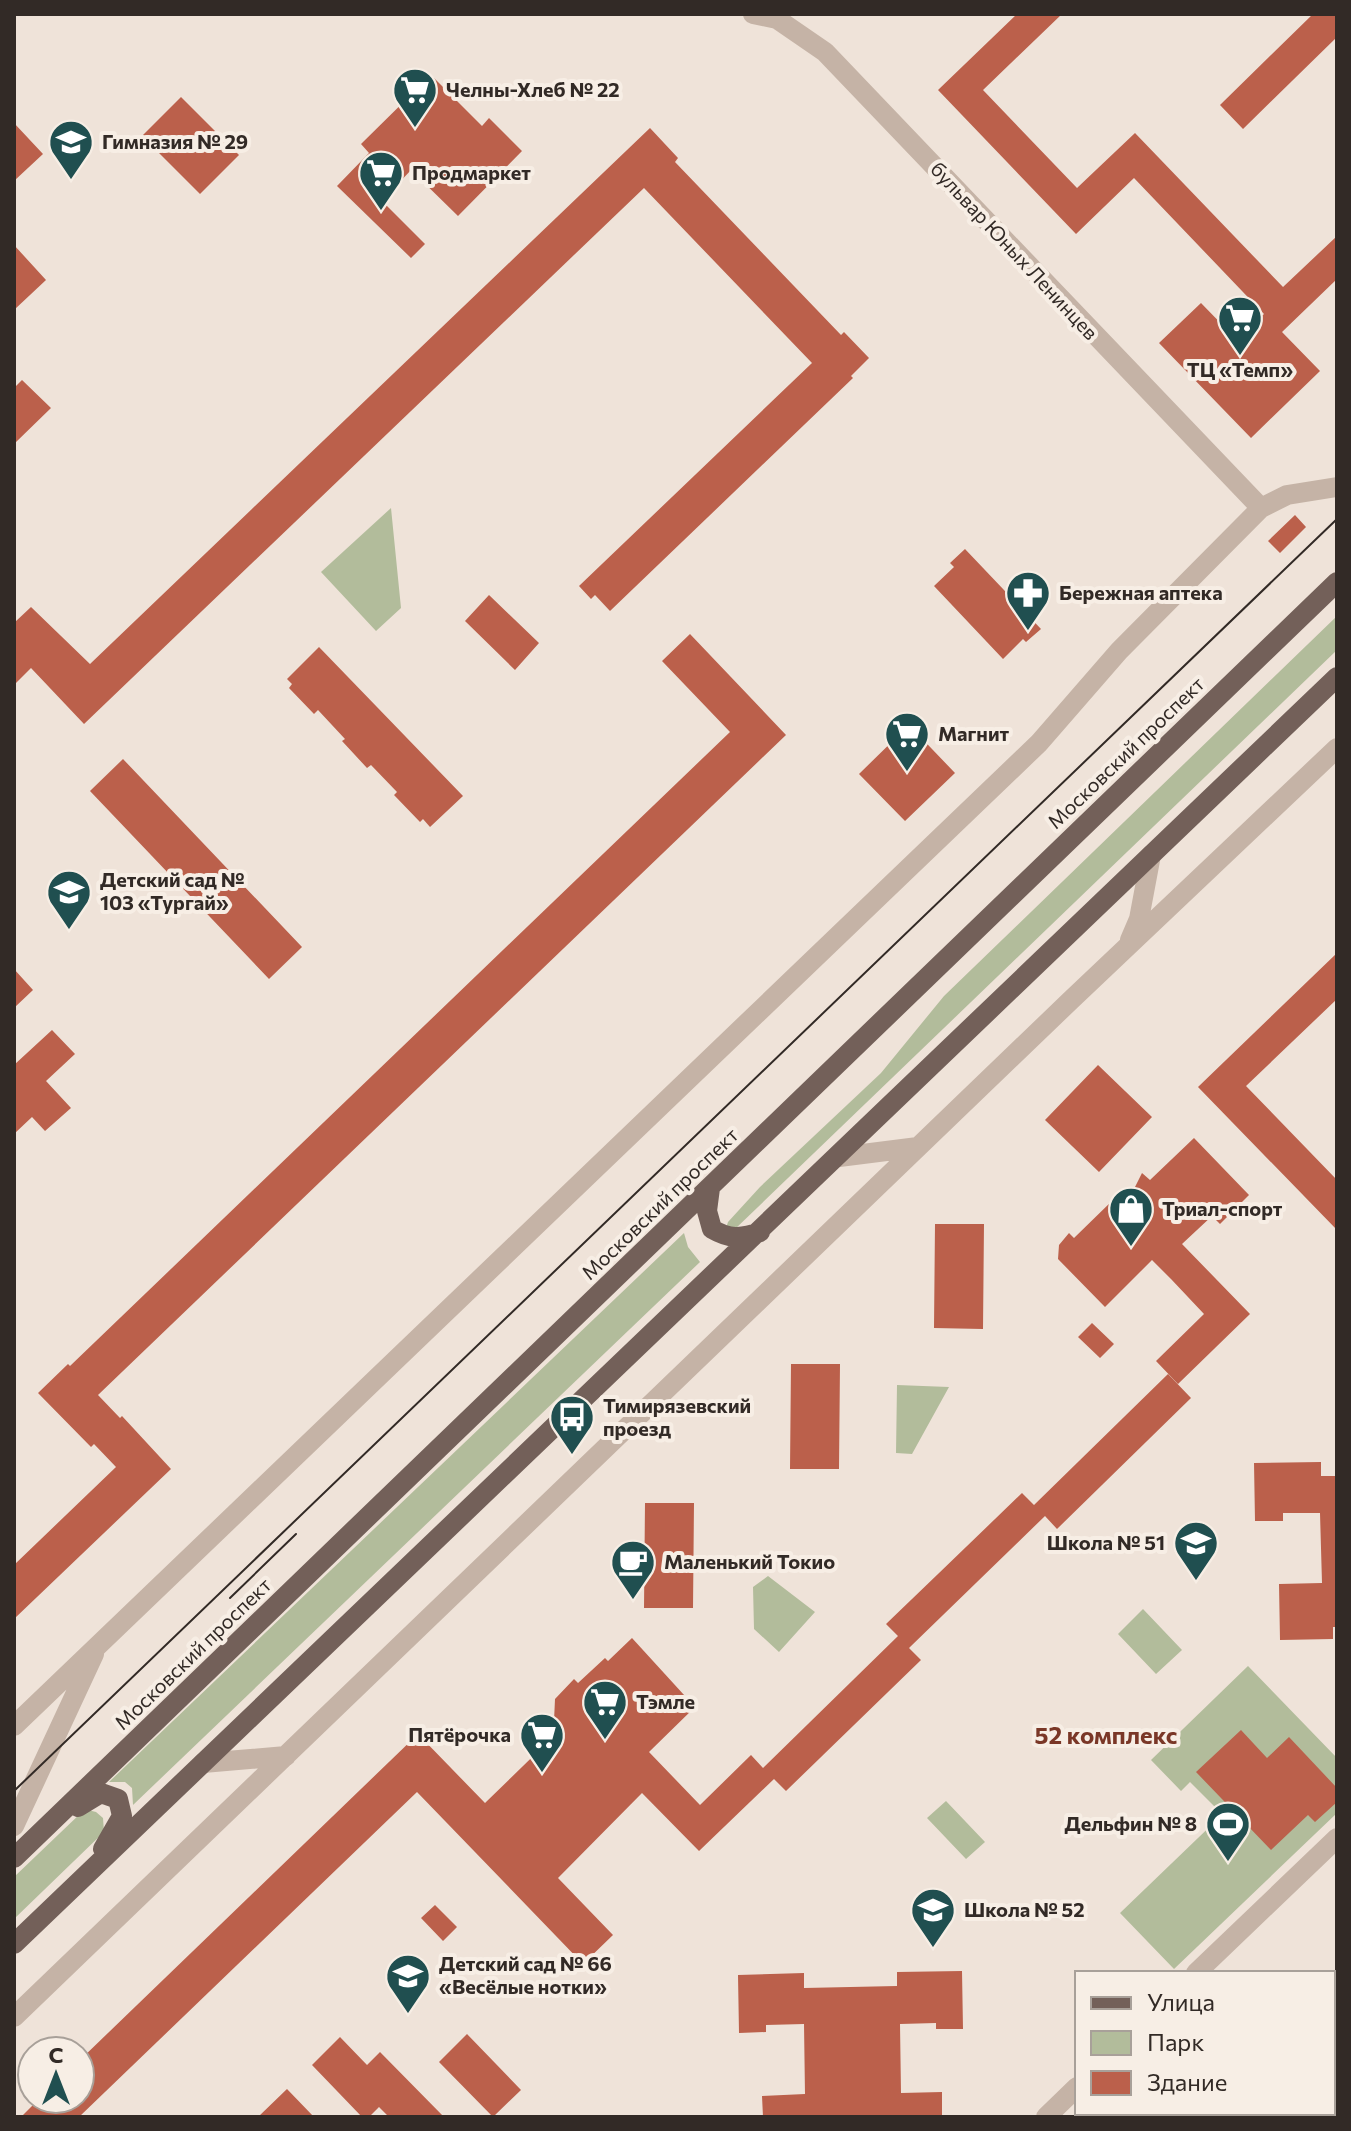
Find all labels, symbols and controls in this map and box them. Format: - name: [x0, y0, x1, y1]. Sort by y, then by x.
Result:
- supermarket icon: Челны-Хлеб № 22: [391, 66, 439, 129]
- place label: Челны-Хлеб № 22: [446, 77, 620, 101]
- school or university icon: Гимназия № 29: [47, 118, 95, 181]
- place label: Гимназия № 29: [102, 129, 248, 153]
- supermarket icon: Продмаркет: [357, 149, 405, 212]
- street label: бульвар Юных Ленинцев: [926, 156, 1103, 344]
- place label: Продмаркет: [412, 160, 531, 184]
- supermarket icon: ТЦ «Темп»: [1216, 294, 1264, 357]
- place label: ТЦ «Темп»: [1187, 357, 1293, 381]
- pharmacy icon: Бережная аптека: [1004, 569, 1052, 632]
- place label: Бережная аптека: [1059, 580, 1223, 604]
- street label: Московский проспект: [1042, 671, 1208, 833]
- supermarket icon: Магнит: [883, 710, 931, 773]
- place label: Магнит: [938, 721, 1010, 745]
- place label: Детский сад № 103 «Тургай»: [100, 867, 245, 914]
- school or university icon: Детский сад № 103 «Тургай»: [45, 868, 93, 931]
- street label: Московский проспект: [576, 1122, 742, 1284]
- shop icon: Триал-спорт: [1107, 1185, 1155, 1248]
- place label: Триал-спорт: [1162, 1196, 1283, 1220]
- bus stop icon: Тимирязевский проезд: [548, 1393, 596, 1456]
- place label: Тимирязевский проезд: [603, 1393, 751, 1440]
- school or university icon: Школа № 51: [1172, 1519, 1220, 1582]
- place label: Школа № 51: [1047, 1530, 1165, 1554]
- cafe icon: Маленький Токио: [609, 1538, 657, 1601]
- place label: Маленький Токио: [664, 1549, 835, 1573]
- street label: Московский проспект: [109, 1572, 275, 1734]
- supermarket icon: Тэмле: [581, 1678, 629, 1741]
- place label: Тэмле: [636, 1689, 695, 1713]
- supermarket icon: Пятёрочка: [518, 1711, 566, 1774]
- district label: 52 комплекс: [1035, 1720, 1177, 1749]
- place label: Пятёрочка: [408, 1722, 511, 1746]
- sports icon: Дельфин № 8: [1204, 1800, 1252, 1863]
- place label: Дельфин № 8: [1065, 1811, 1197, 1835]
- school or university icon: Школа № 52: [909, 1886, 957, 1949]
- place label: Школа № 52: [964, 1897, 1085, 1921]
- place label: Детский сад № 66 «Весёлые нотки»: [439, 1951, 612, 1998]
- school or university icon: Детский сад № 66 «Весёлые нотки»: [384, 1952, 432, 2015]
- legend: [1075, 1971, 1335, 2115]
- text: Улица: [1147, 1987, 1215, 2016]
- text: Парк: [1147, 2027, 1204, 2056]
- north arrow: [16, 2035, 96, 2115]
- text: С: [48, 2041, 64, 2068]
- text: Здание: [1147, 2067, 1227, 2096]

